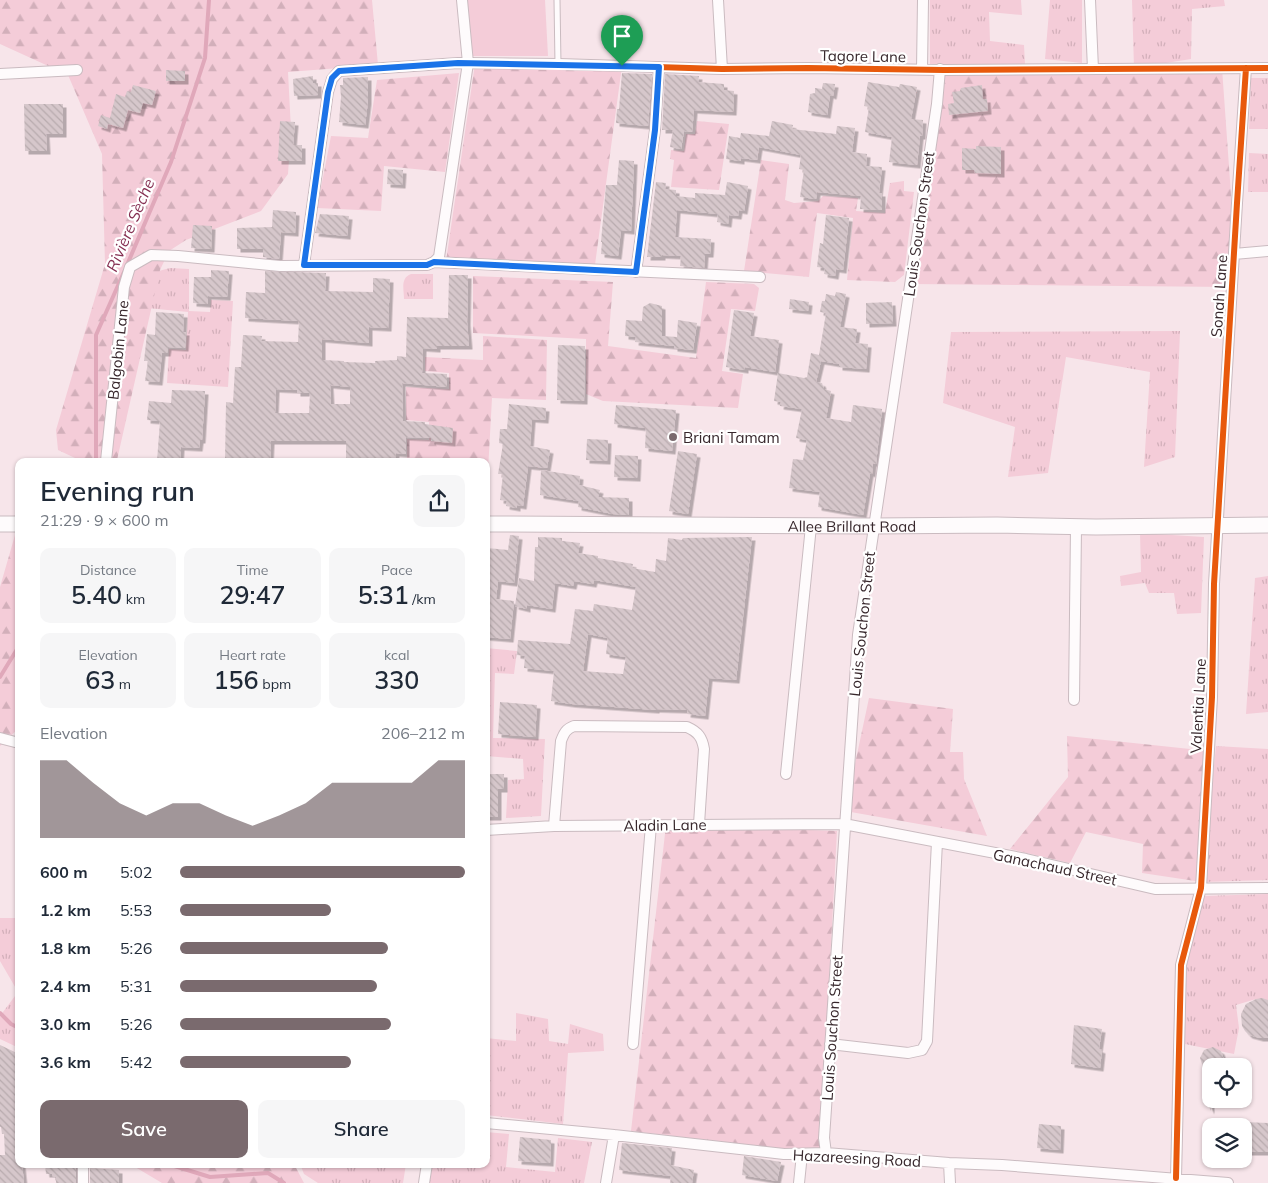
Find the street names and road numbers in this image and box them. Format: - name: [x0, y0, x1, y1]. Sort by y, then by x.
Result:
- street label: Tagore Lane: [820, 46, 906, 66]
- street label: Louis Souchon Street: [899, 150, 939, 298]
- street label: Sonah Lane: [1207, 254, 1231, 338]
- street label: Balgobin Lane: [103, 299, 133, 401]
- street label: Allee Brillant Road: [788, 516, 916, 536]
- street label: Louis Souchon Street: [845, 551, 879, 697]
- street label: Valentia Lane: [1186, 658, 1210, 754]
- street label: Aladin Lane: [623, 815, 707, 835]
- street label: Ganachaud Street: [991, 845, 1119, 889]
- street label: Louis Souchon Street: [817, 955, 847, 1101]
- street label: Hazareesing Road: [792, 1145, 922, 1171]

